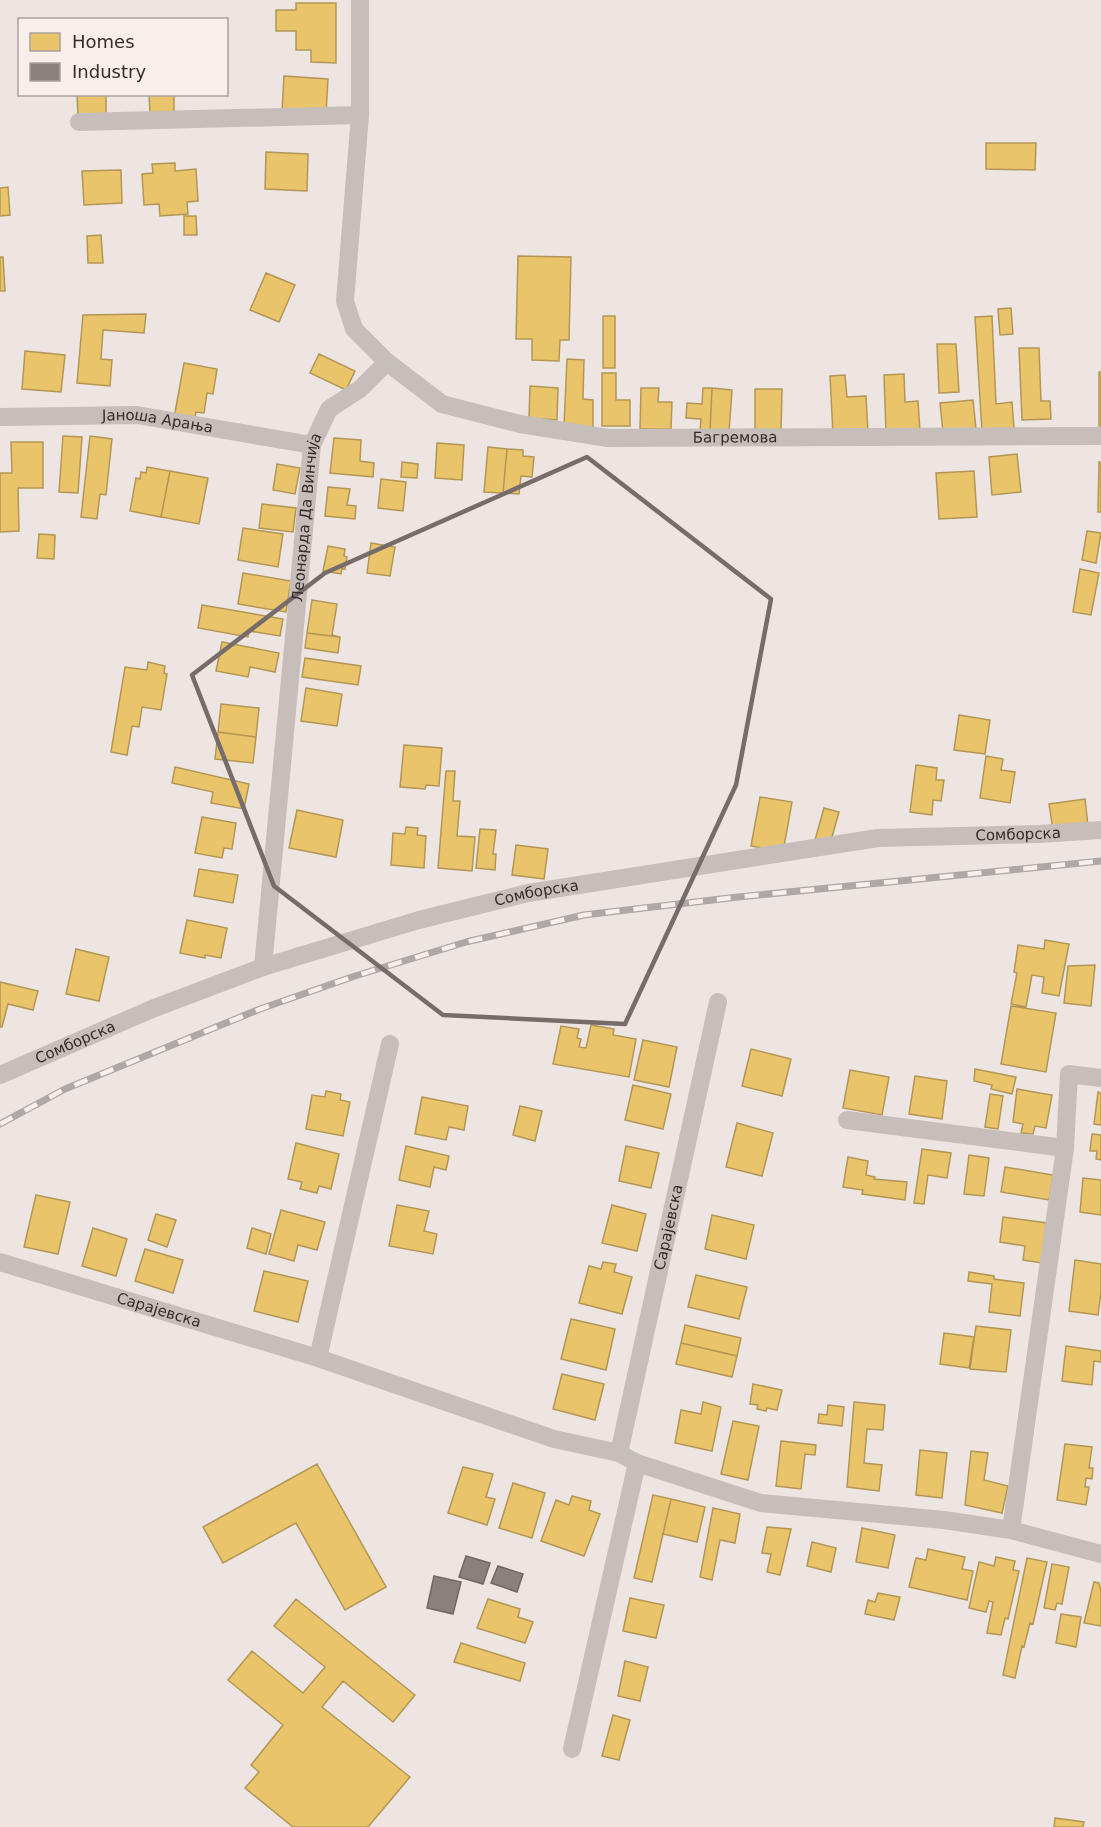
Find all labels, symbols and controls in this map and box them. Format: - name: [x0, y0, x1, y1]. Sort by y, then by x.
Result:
- legend: [18, 18, 228, 96]
- text: Homes: [72, 31, 135, 52]
- text: Industry: [72, 61, 146, 82]
- street label: Јаноша Арања: [101, 406, 214, 437]
- street label: Багремова: [693, 428, 778, 447]
- street label: Леонарда Да Винчија: [288, 430, 326, 603]
- street label: Сомборска: [975, 824, 1061, 845]
- street label: Сомборска: [492, 876, 580, 910]
- street label: Сомборска: [32, 1017, 118, 1068]
- street label: Сарајевска: [650, 1183, 687, 1272]
- street label: Сарајевска: [115, 1289, 203, 1331]

